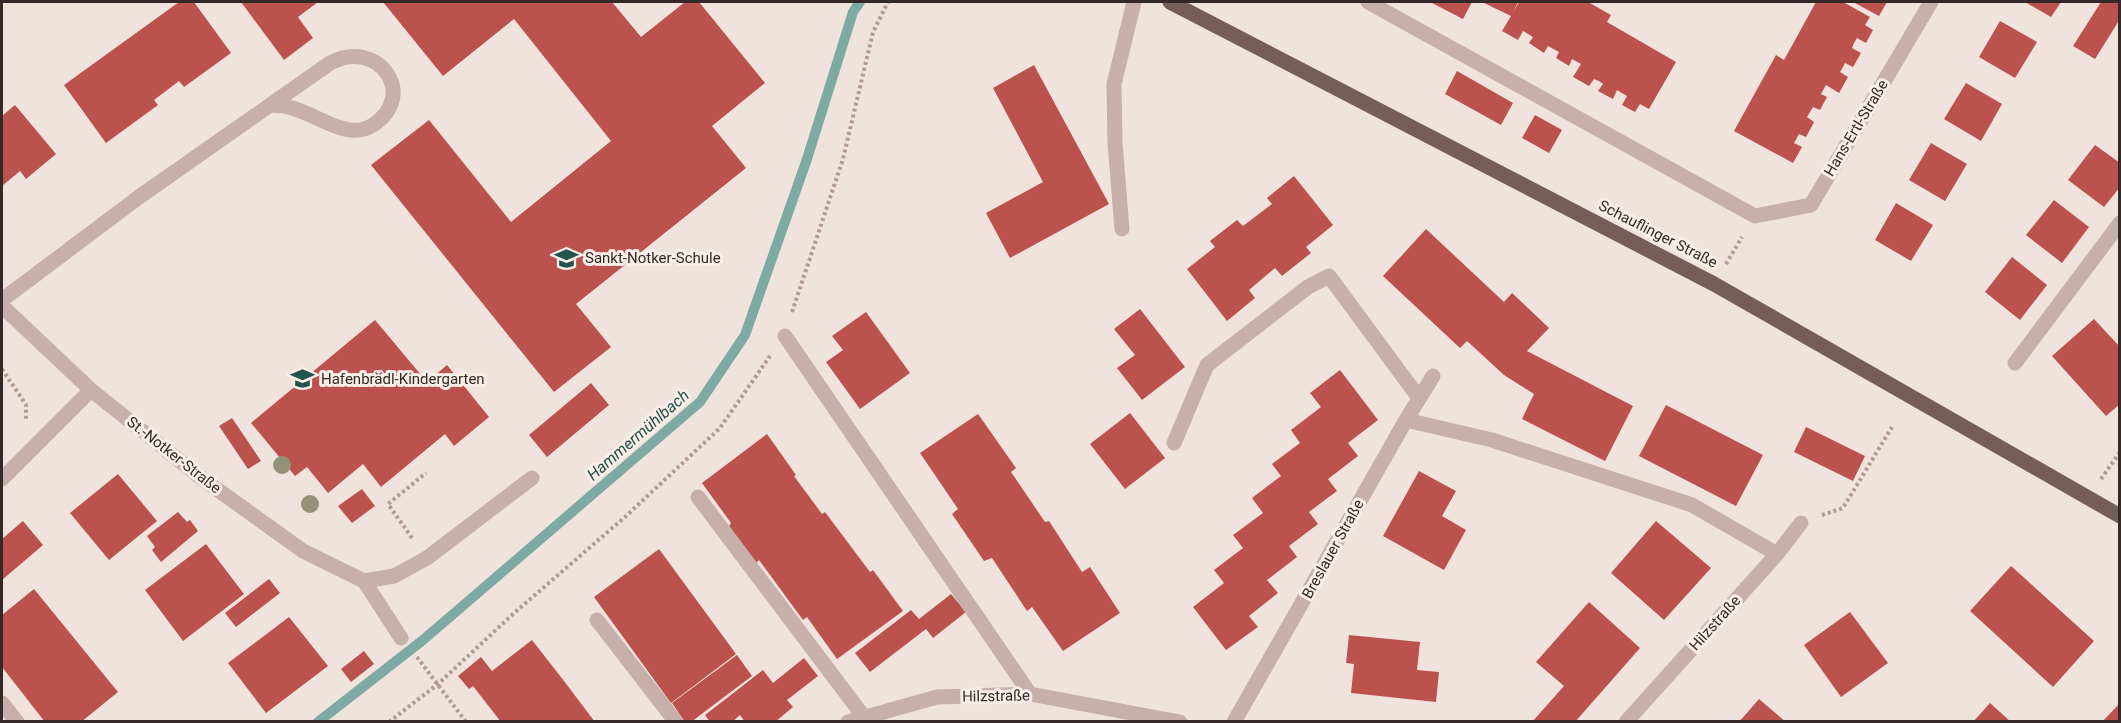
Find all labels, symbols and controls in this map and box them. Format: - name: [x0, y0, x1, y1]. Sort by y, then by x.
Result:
- street label: Hans-Ertl-Straße: [1820, 76, 1892, 179]
- street label: Schauflinger Straße: [1596, 196, 1720, 272]
- school or university icon: Sankt-Notker-Schule: [554, 245, 580, 271]
- place label: Sankt-Notker-Schule: [585, 249, 721, 267]
- school or university icon: Hafenbrädl-Kindergarten: [290, 366, 316, 392]
- place label: Hafenbrädl-Kindergarten: [321, 370, 485, 388]
- water label: Hammermühlbach: [583, 386, 693, 484]
- street label: St.-Notker-Straße: [123, 413, 225, 497]
- street label: Breslauer Straße: [1298, 496, 1368, 602]
- street label: Hilzstraße: [1686, 592, 1744, 654]
- street label: Hilzstraße: [962, 686, 1030, 706]

